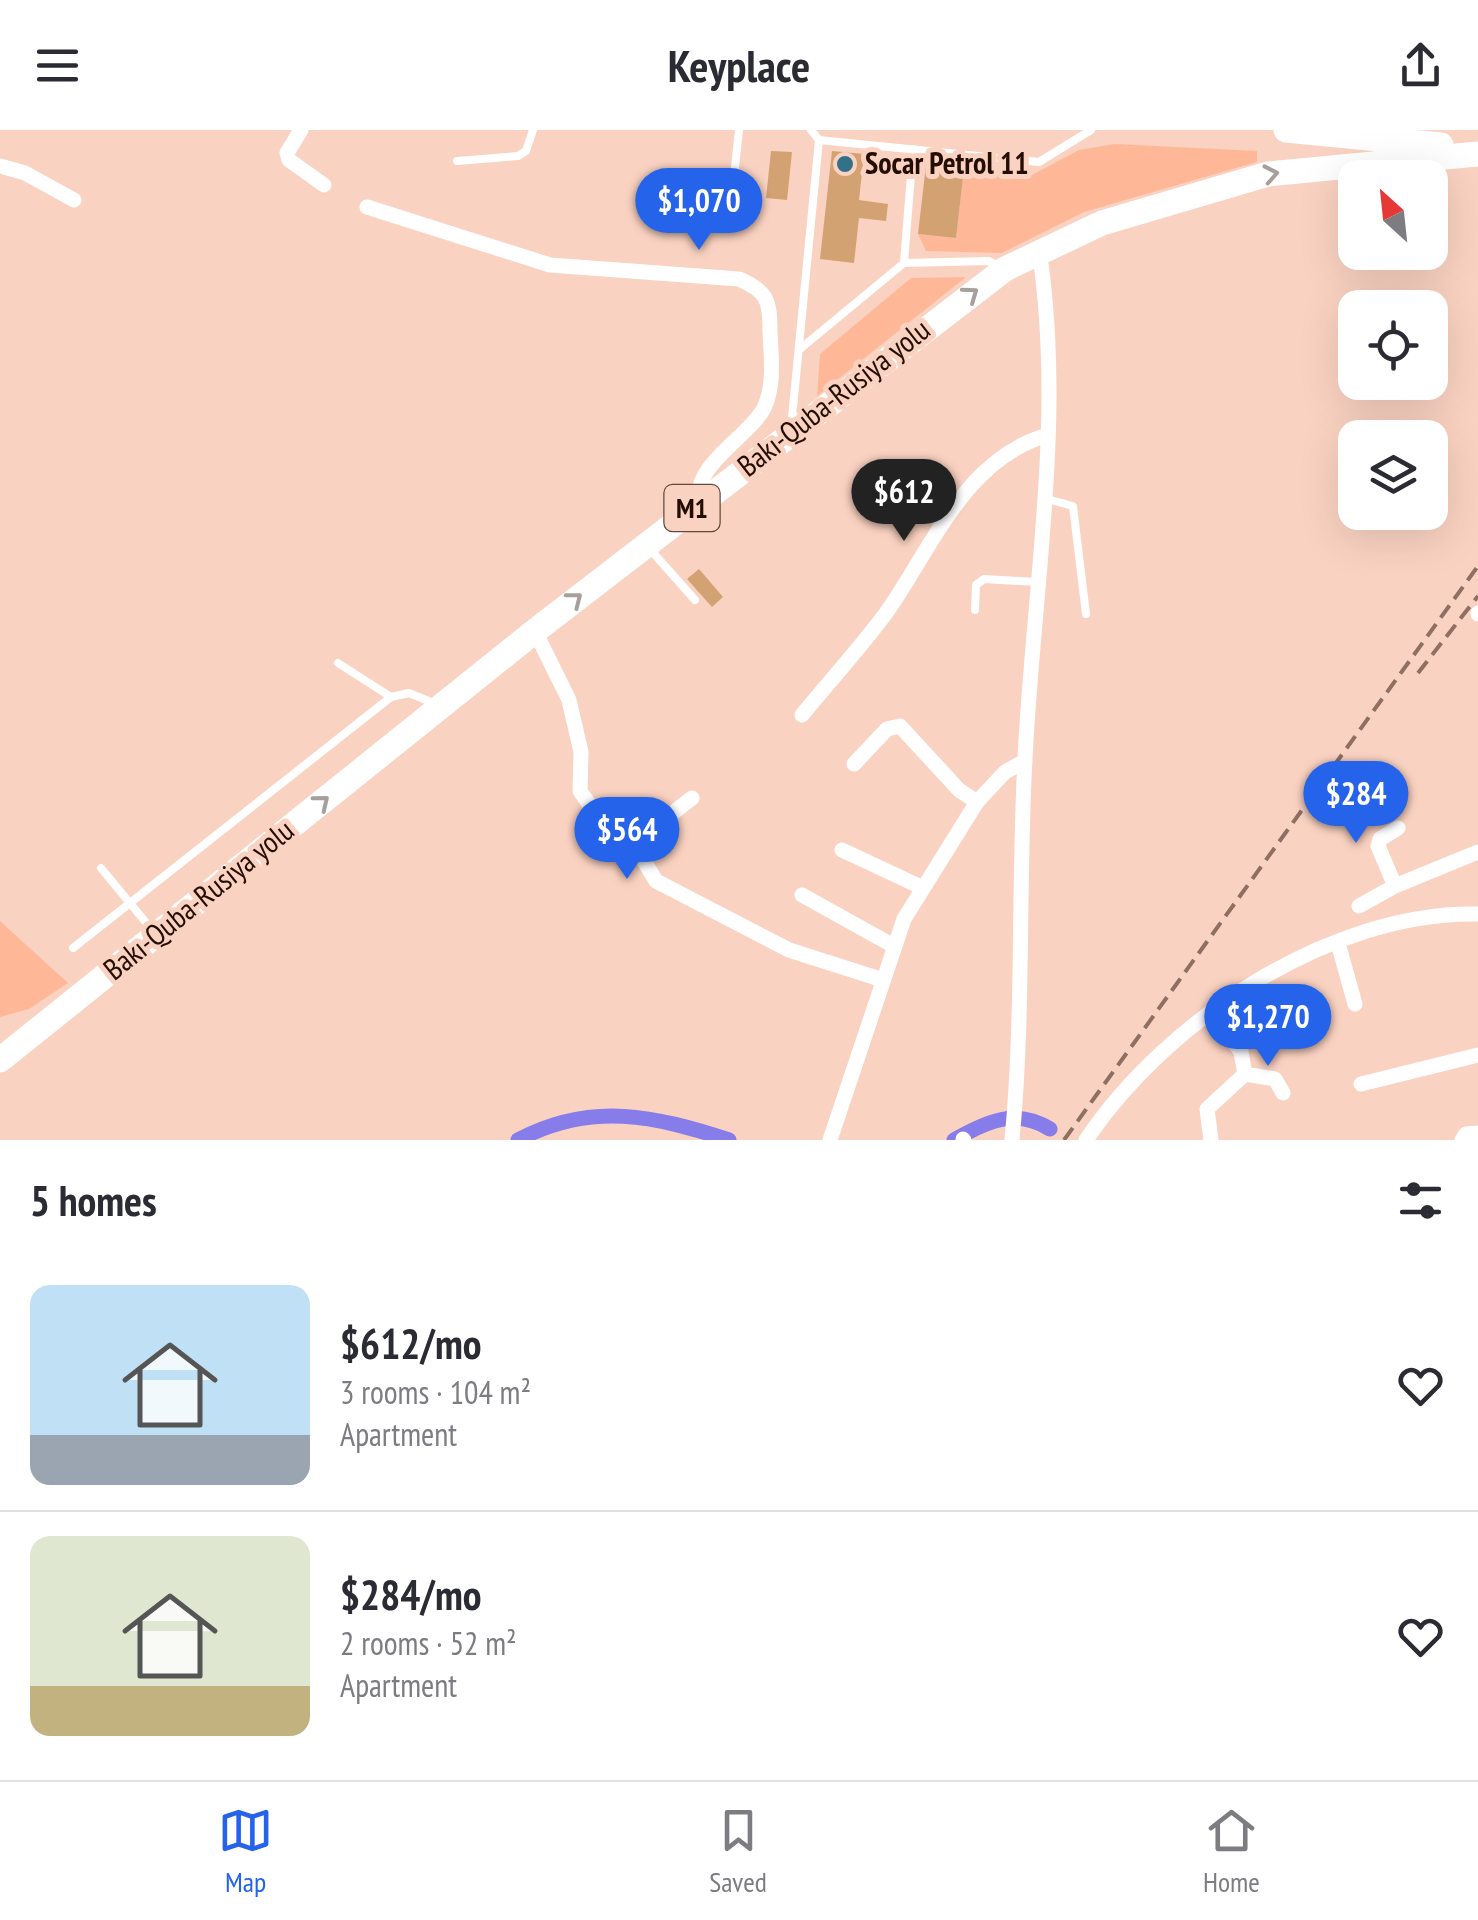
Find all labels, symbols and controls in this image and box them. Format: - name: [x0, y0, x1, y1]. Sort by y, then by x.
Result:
- text: Keyplace: [668, 36, 810, 94]
- icon: menu: [30, 38, 85, 93]
- icon: share: [1393, 38, 1448, 93]
- place label: Socar Petrol 11: [865, 143, 1029, 182]
- marker: Socar Petrol 11: [834, 153, 856, 175]
- north arrow: [1338, 160, 1448, 270]
- map controls: [1338, 160, 1448, 530]
- one-way arrow: [1262, 165, 1279, 186]
- pin: $1,070: [618, 168, 780, 253]
- text: $1,070: [657, 179, 741, 221]
- one-way arrow: [960, 287, 979, 306]
- button: locate: [1338, 290, 1448, 400]
- street label: Bakı-Quba-Rusiya yolu: [729, 309, 937, 484]
- button: layers: [1338, 420, 1448, 530]
- pin: $612: [845, 459, 963, 544]
- text: $612: [873, 470, 935, 512]
- road number: M1: [664, 485, 720, 531]
- one-way arrow: [564, 593, 582, 611]
- pin: $284: [1297, 761, 1415, 846]
- text: $284: [1325, 772, 1387, 814]
- one-way arrow: [310, 796, 328, 814]
- pin: $564: [568, 797, 686, 882]
- text: $564: [596, 808, 658, 850]
- street label: Bakı-Quba-Rusiya yolu: [95, 810, 301, 988]
- pin: $1,270: [1187, 984, 1349, 1069]
- text: $1,270: [1226, 995, 1310, 1037]
- text: 5 homes: [30, 1173, 157, 1228]
- icon: filters: [1393, 1173, 1448, 1228]
- text: $612/mo: [340, 1316, 482, 1371]
- icon: home: [110, 1325, 230, 1445]
- icon: heart: [1393, 1358, 1448, 1413]
- text: 3 rooms · 104 m²: [340, 1371, 531, 1413]
- text: Apartment: [340, 1413, 457, 1455]
- text: $284/mo: [340, 1567, 482, 1622]
- icon: home: [110, 1576, 230, 1696]
- icon: heart: [1393, 1609, 1448, 1664]
- text: 2 rooms · 52 m²: [340, 1622, 517, 1664]
- text: Apartment: [340, 1664, 457, 1706]
- tab: Map: [218, 1803, 273, 1900]
- tab: Saved: [709, 1803, 767, 1900]
- tab: Home: [1203, 1803, 1260, 1900]

